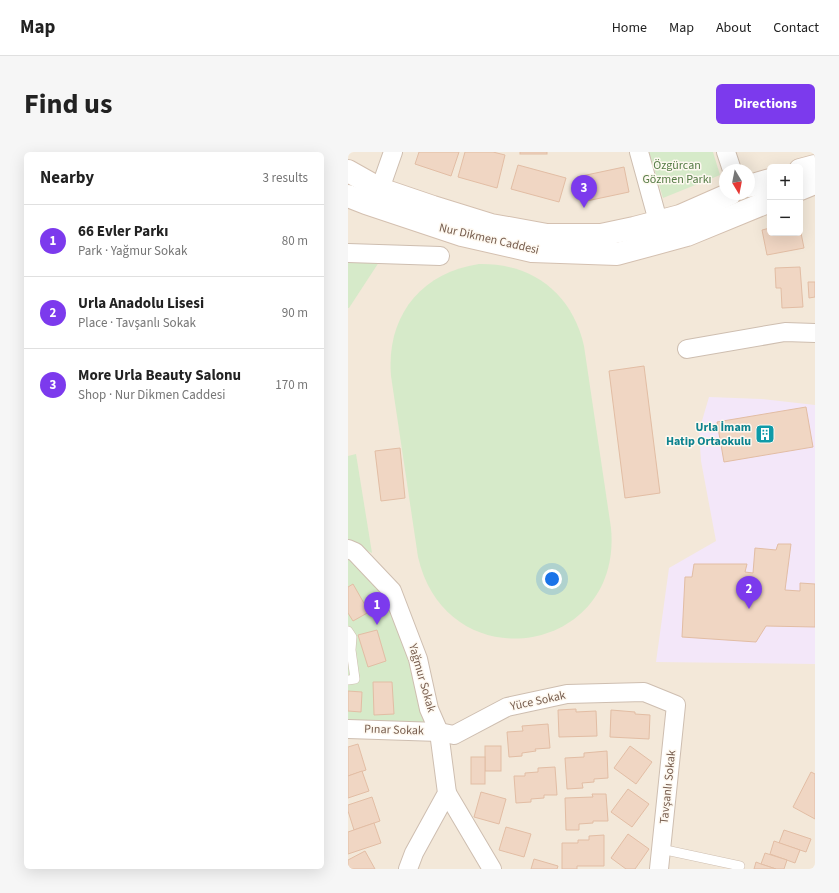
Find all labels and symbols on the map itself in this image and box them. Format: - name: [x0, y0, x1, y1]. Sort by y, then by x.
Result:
- park label: Özgürcan Gözmen Parkı: [642, 157, 712, 188]
- north arrow: [719, 164, 755, 200]
- pin: 3: [571, 175, 597, 208]
- street label: Nur Dikmen Caddesi: [437, 219, 541, 259]
- place label: Urla İmam Hatip Ortaokulu: [666, 419, 751, 450]
- building icon: Urla İmam Hatip Ortaokulu: [754, 423, 776, 445]
- your location: [542, 569, 562, 589]
- pin: 2: [736, 576, 762, 609]
- pin: 1: [364, 592, 390, 625]
- street label: Yağmur Sokak: [404, 641, 440, 714]
- street label: Yüce Sokak: [508, 687, 567, 715]
- street label: Pınar Sokak: [364, 720, 424, 740]
- street label: Tavşanlı Sokak: [656, 749, 680, 825]

